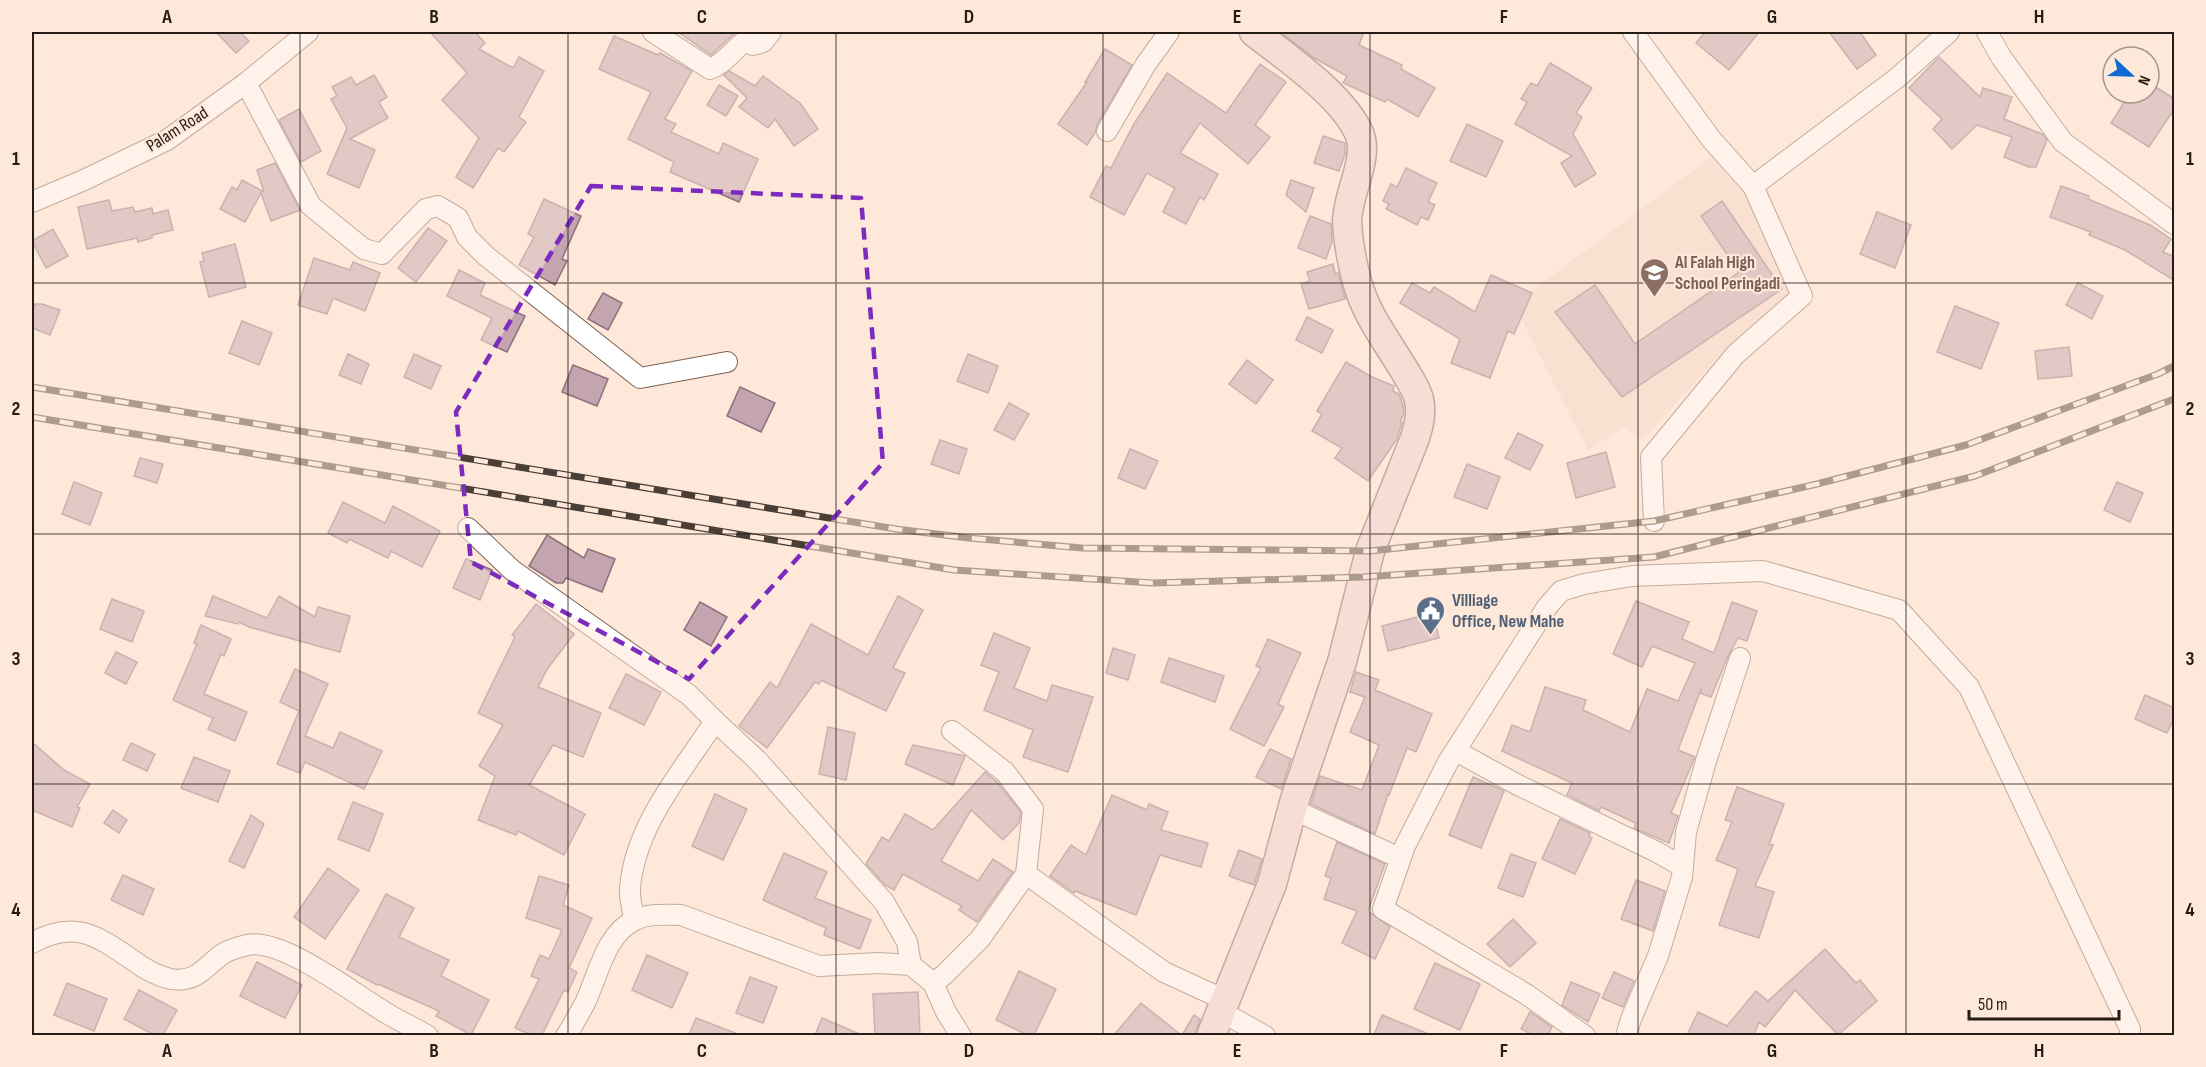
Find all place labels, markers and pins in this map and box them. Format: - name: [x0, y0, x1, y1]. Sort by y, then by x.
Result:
- place label: Al Falah High School Peringadi: [1674, 252, 1780, 294]
- school or university icon: Al Falah High School Peringadi: [1638, 256, 1670, 298]
- place label: Villiage Office, New Mahe: [1452, 590, 1564, 632]
- public building icon: Villiage Office, New Mahe: [1415, 594, 1447, 636]

